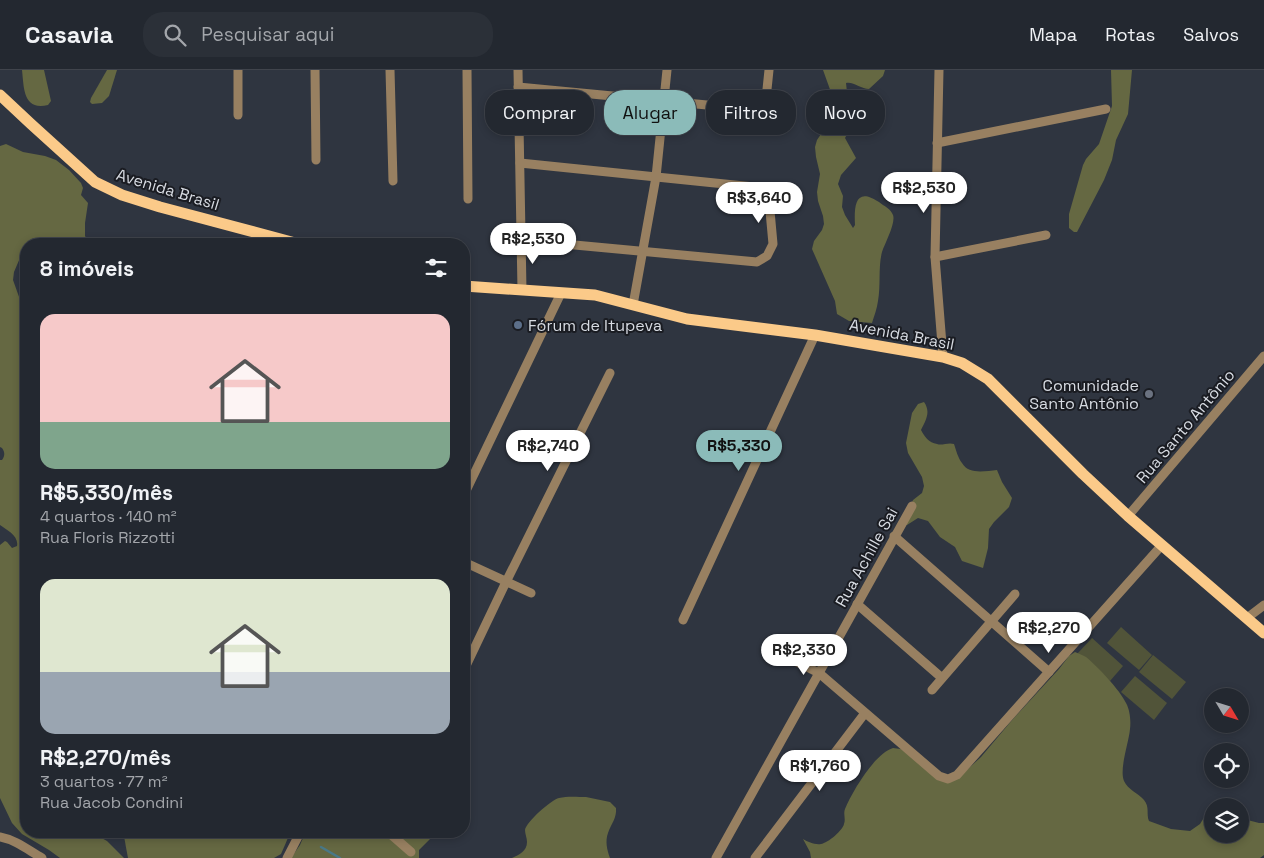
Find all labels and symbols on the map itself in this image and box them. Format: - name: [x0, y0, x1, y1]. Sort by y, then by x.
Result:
- street label: Avenida Brasil: [114, 164, 222, 215]
- pin: R$2,530: [878, 172, 970, 214]
- pin: R$3,640: [713, 182, 805, 224]
- pin: R$2,530: [487, 222, 579, 265]
- street label: Avenida Brasil: [848, 314, 956, 355]
- place label: Fórum de Itupeva: [528, 315, 662, 336]
- marker: Fórum de Itupeva: [512, 319, 524, 331]
- street label: Rua Santo Antônio: [1131, 365, 1239, 488]
- place label: Comunidade Santo Antônio: [1029, 375, 1139, 414]
- marker: Comunidade Santo Antônio: [1143, 388, 1155, 400]
- pin: R$2,740: [502, 430, 594, 472]
- pin: R$5,330: [693, 430, 785, 472]
- street label: Rua Achille Sai: [830, 504, 902, 611]
- pin: R$2,270: [1003, 612, 1095, 654]
- pin: R$2,330: [758, 634, 850, 676]
- north arrow: [1204, 688, 1249, 732]
- pin: R$1,760: [774, 750, 866, 792]

